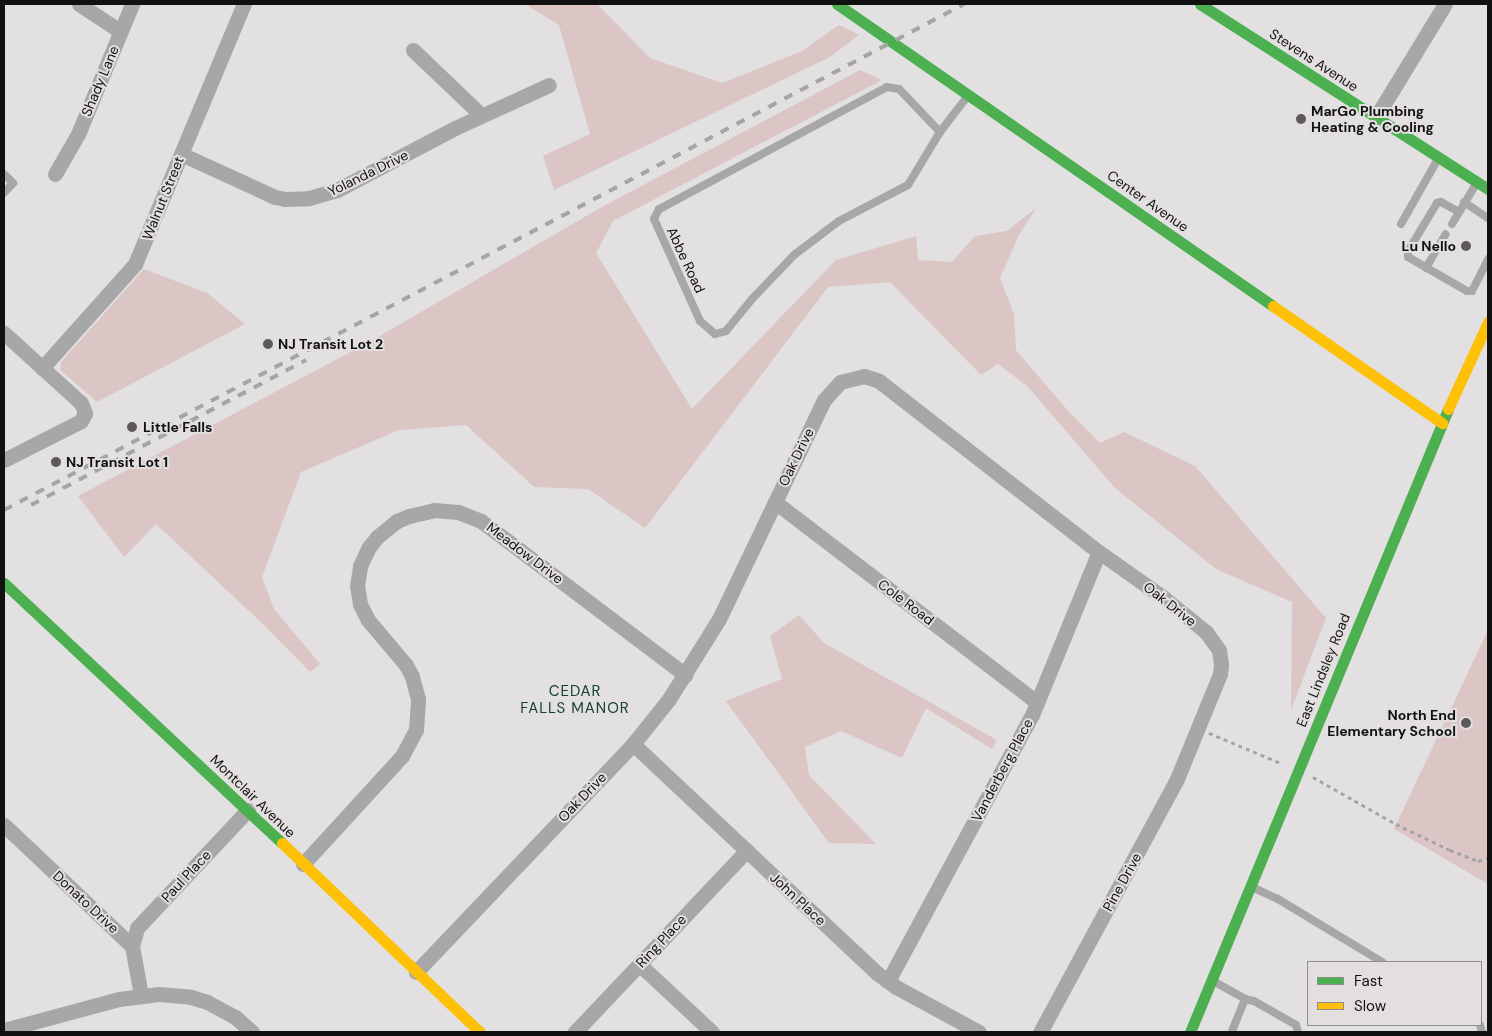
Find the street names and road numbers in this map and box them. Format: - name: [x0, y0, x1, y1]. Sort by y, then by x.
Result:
- street label: Stevens Avenue: [1266, 25, 1362, 95]
- street label: Shady Lane: [78, 43, 122, 119]
- street label: Yolanda Drive: [325, 146, 411, 200]
- street label: Walnut Street: [139, 154, 187, 242]
- street label: Center Avenue: [1104, 167, 1192, 235]
- street label: Abbe Road: [663, 224, 709, 296]
- street label: Oak Drive: [775, 425, 817, 489]
- street label: Meadow Drive: [483, 519, 567, 587]
- street label: Cole Road: [875, 576, 937, 628]
- street label: Oak Drive: [1140, 578, 1200, 630]
- street label: East Lindsley Road: [1293, 611, 1353, 729]
- street label: Vanderberg Place: [968, 716, 1036, 824]
- street label: Montclair Avenue: [207, 751, 299, 841]
- street label: Oak Drive: [554, 769, 610, 825]
- street label: Paul Place: [158, 846, 214, 906]
- street label: Pine Drive: [1099, 850, 1145, 914]
- street label: Donato Drive: [50, 867, 122, 937]
- street label: John Place: [767, 869, 829, 929]
- street label: Ring Place: [632, 911, 690, 971]

